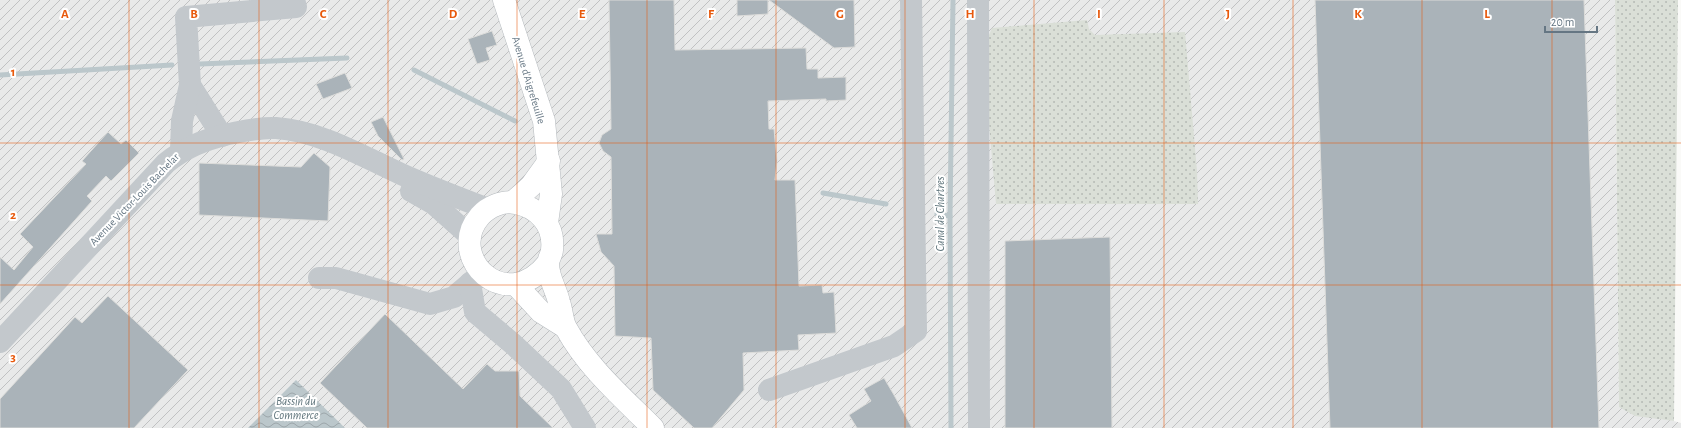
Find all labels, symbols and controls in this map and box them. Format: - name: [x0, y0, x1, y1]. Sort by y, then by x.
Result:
- text: A: [61, 8, 69, 21]
- text: B: [190, 8, 198, 21]
- text: C: [320, 8, 327, 21]
- text: D: [449, 8, 458, 21]
- text: E: [579, 8, 586, 21]
- text: F: [708, 8, 715, 21]
- text: G: [836, 8, 844, 21]
- text: H: [965, 8, 975, 21]
- text: I: [1097, 8, 1101, 21]
- text: J: [1226, 8, 1230, 21]
- text: K: [1354, 8, 1362, 21]
- text: L: [1484, 8, 1490, 21]
- scale bar: [1545, 8, 1597, 34]
- text: 20 m: [1551, 16, 1574, 28]
- street label: Avenue d'Aigrefeuille: [510, 35, 547, 125]
- text: 1: [11, 66, 15, 79]
- street label: Avenue Victor-Louis Bachelar: [88, 151, 181, 247]
- water label: Canal de Chartres: [934, 176, 946, 252]
- text: 2: [10, 209, 16, 222]
- text: 3: [10, 351, 16, 364]
- water label: Bassin du Commerce: [274, 395, 319, 421]

